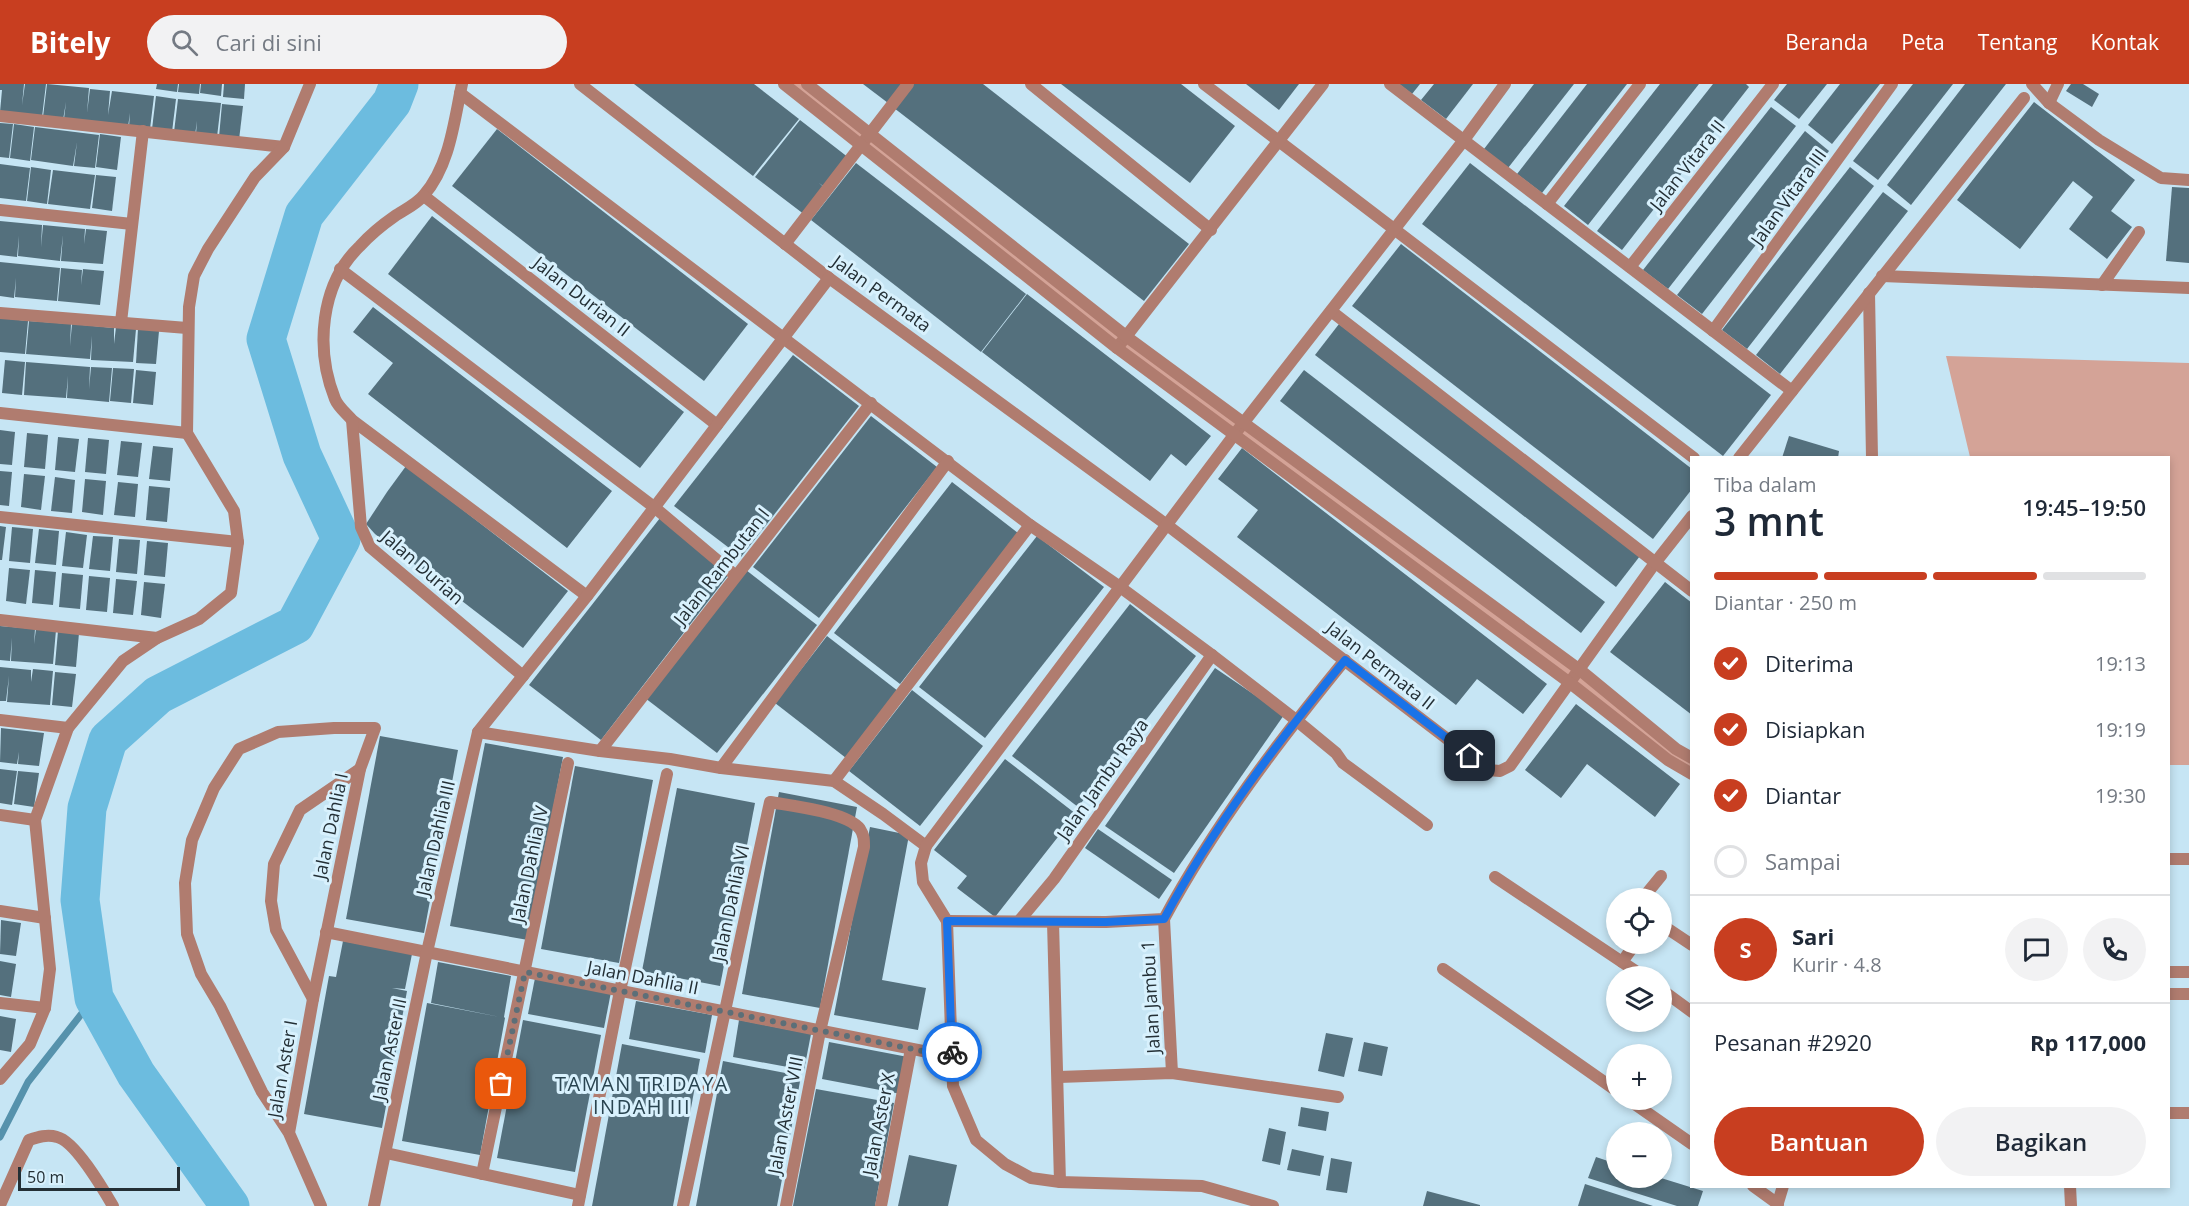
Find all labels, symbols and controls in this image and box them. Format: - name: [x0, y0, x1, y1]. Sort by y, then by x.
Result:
- search box: [147, 15, 567, 69]
- text: Bitely: [30, 23, 111, 61]
- icon: search: [168, 26, 201, 59]
- text: Cari di sini: [216, 27, 322, 57]
- text: Beranda: [1785, 28, 1868, 56]
- text: Peta: [1901, 28, 1945, 56]
- text: Tentang: [1978, 28, 2057, 56]
- text: Kontak: [2090, 28, 2159, 56]
- street label: Jalan Vitara II: [1643, 115, 1730, 217]
- street label: Jalan Vitara III: [1744, 144, 1831, 252]
- street label: Jalan Permata: [826, 248, 936, 337]
- street label: Jalan Durian II: [527, 249, 635, 341]
- text: Tiba dalam: [1714, 471, 1817, 498]
- text: 19:45–19:50: [2022, 492, 2146, 522]
- text: 3 mnt: [1714, 494, 1824, 547]
- street label: Jalan Rambutan I: [667, 503, 774, 631]
- street label: Jalan Durian: [375, 523, 469, 610]
- text: Diantar · 250 m: [1714, 589, 1857, 616]
- street label: Jalan Permata II: [1320, 614, 1440, 715]
- icon: check: [1714, 647, 1747, 680]
- text: Diterima: [1765, 648, 1854, 678]
- text: 19:13: [2095, 650, 2146, 677]
- street label: Jalan Jambu Raya: [1050, 713, 1153, 846]
- icon: check: [1714, 713, 1747, 746]
- text: Disiapkan: [1765, 714, 1866, 744]
- text: 19:19: [2095, 716, 2146, 743]
- pin: [1444, 730, 1495, 781]
- icon: home: [1453, 739, 1486, 772]
- street label: Jalan Dahlia I: [307, 771, 353, 883]
- street label: Jalan Dahlia III: [410, 778, 460, 900]
- icon: check: [1714, 779, 1747, 812]
- text: Diantar: [1765, 780, 1841, 810]
- text: 19:30: [2095, 782, 2146, 809]
- street label: Jalan Dahlia IV: [505, 803, 553, 927]
- street label: Jalan Dahlia VI: [706, 842, 754, 966]
- text: Sampai: [1765, 846, 1841, 876]
- map controls: [1606, 888, 1672, 1188]
- button: locate: [1606, 888, 1672, 954]
- button: chat: [2005, 918, 2068, 981]
- button: phone: [2083, 918, 2146, 981]
- text: Sari: [1792, 921, 1834, 951]
- text: S: [1739, 934, 1752, 964]
- street label: Jalan Jambu 1: [1135, 940, 1165, 1056]
- text: Kurir · 4.8: [1792, 951, 1882, 978]
- street label: Jalan Dahlia II: [583, 954, 701, 1000]
- button: layers: [1606, 966, 1672, 1032]
- street label: Jalan Aster II: [366, 996, 412, 1104]
- street label: Jalan Aster I: [261, 1018, 302, 1122]
- courier: [922, 1022, 982, 1082]
- text: Pesanan #2920: [1714, 1027, 1872, 1057]
- text: Rp 117,000: [2030, 1027, 2146, 1057]
- icon: bike: [936, 1036, 969, 1069]
- button: +: [1606, 1044, 1672, 1110]
- street label: Jalan Aster VIII: [761, 1054, 808, 1178]
- pin: [475, 1058, 526, 1109]
- icon: bag: [484, 1067, 517, 1100]
- district label: TAMAN TRIDAYA INDAH III: [555, 1070, 729, 1120]
- street label: Jalan Aster X: [856, 1070, 900, 1179]
- button: Bantuan: [1714, 1107, 1924, 1176]
- button: Bagikan: [1936, 1107, 2146, 1176]
- button: −: [1606, 1122, 1672, 1188]
- scale bar: [18, 1164, 180, 1192]
- text: 50 m: [27, 1166, 64, 1188]

